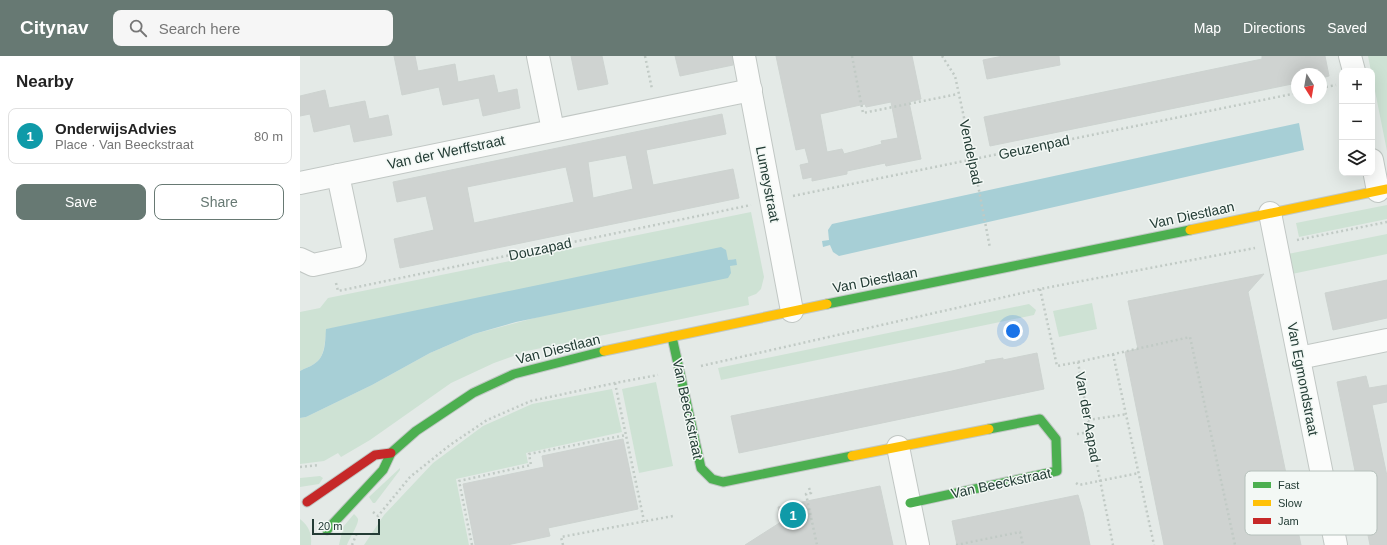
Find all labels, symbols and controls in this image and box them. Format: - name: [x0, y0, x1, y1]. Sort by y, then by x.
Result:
- search box: [113, 10, 393, 46]
- text: Citynav: [20, 17, 89, 38]
- icon: search: [127, 17, 149, 39]
- text: Search here: [159, 20, 240, 37]
- text: Map: [1194, 20, 1221, 36]
- text: Directions: [1243, 20, 1305, 36]
- text: Saved: [1327, 20, 1367, 36]
- north arrow: [1291, 68, 1327, 104]
- map controls: [1339, 68, 1375, 176]
- button: +: [1339, 68, 1375, 104]
- text: Nearby: [16, 72, 74, 91]
- button: −: [1339, 104, 1375, 140]
- street label: Vendelpad: [956, 118, 986, 186]
- text: OnderwijsAdvies: [55, 120, 177, 137]
- text: 1: [26, 129, 34, 144]
- text: 80 m: [254, 129, 283, 144]
- street label: Van der Werffstraat: [386, 132, 506, 172]
- street label: Geuzenpad: [997, 132, 1071, 162]
- text: Place · Van Beeckstraat: [55, 137, 194, 152]
- button: layers: [1339, 140, 1375, 176]
- street label: Lumeystraat: [753, 145, 783, 223]
- button: Save: [16, 184, 146, 220]
- button: Share: [154, 184, 284, 220]
- street label: Van Diestlaan: [1148, 198, 1236, 232]
- street label: Douzapad: [507, 235, 573, 263]
- street label: Van Diestlaan: [831, 264, 919, 296]
- your location: [1003, 321, 1023, 341]
- street label: Van Egmondstraat: [1284, 321, 1322, 437]
- street label: Van Diestlaan: [514, 331, 602, 367]
- street label: Van Beeckstraat: [670, 358, 706, 461]
- street label: Van der Aapad: [1072, 371, 1104, 463]
- street label: Van Beeckstraat: [950, 465, 1053, 501]
- legend: [1245, 471, 1377, 535]
- text: Fast: [1278, 479, 1299, 491]
- text: Slow: [1278, 497, 1302, 509]
- pin: 1: [780, 500, 806, 530]
- text: Jam: [1278, 515, 1299, 527]
- scale bar: [312, 517, 380, 536]
- text: 20 m: [318, 520, 342, 532]

